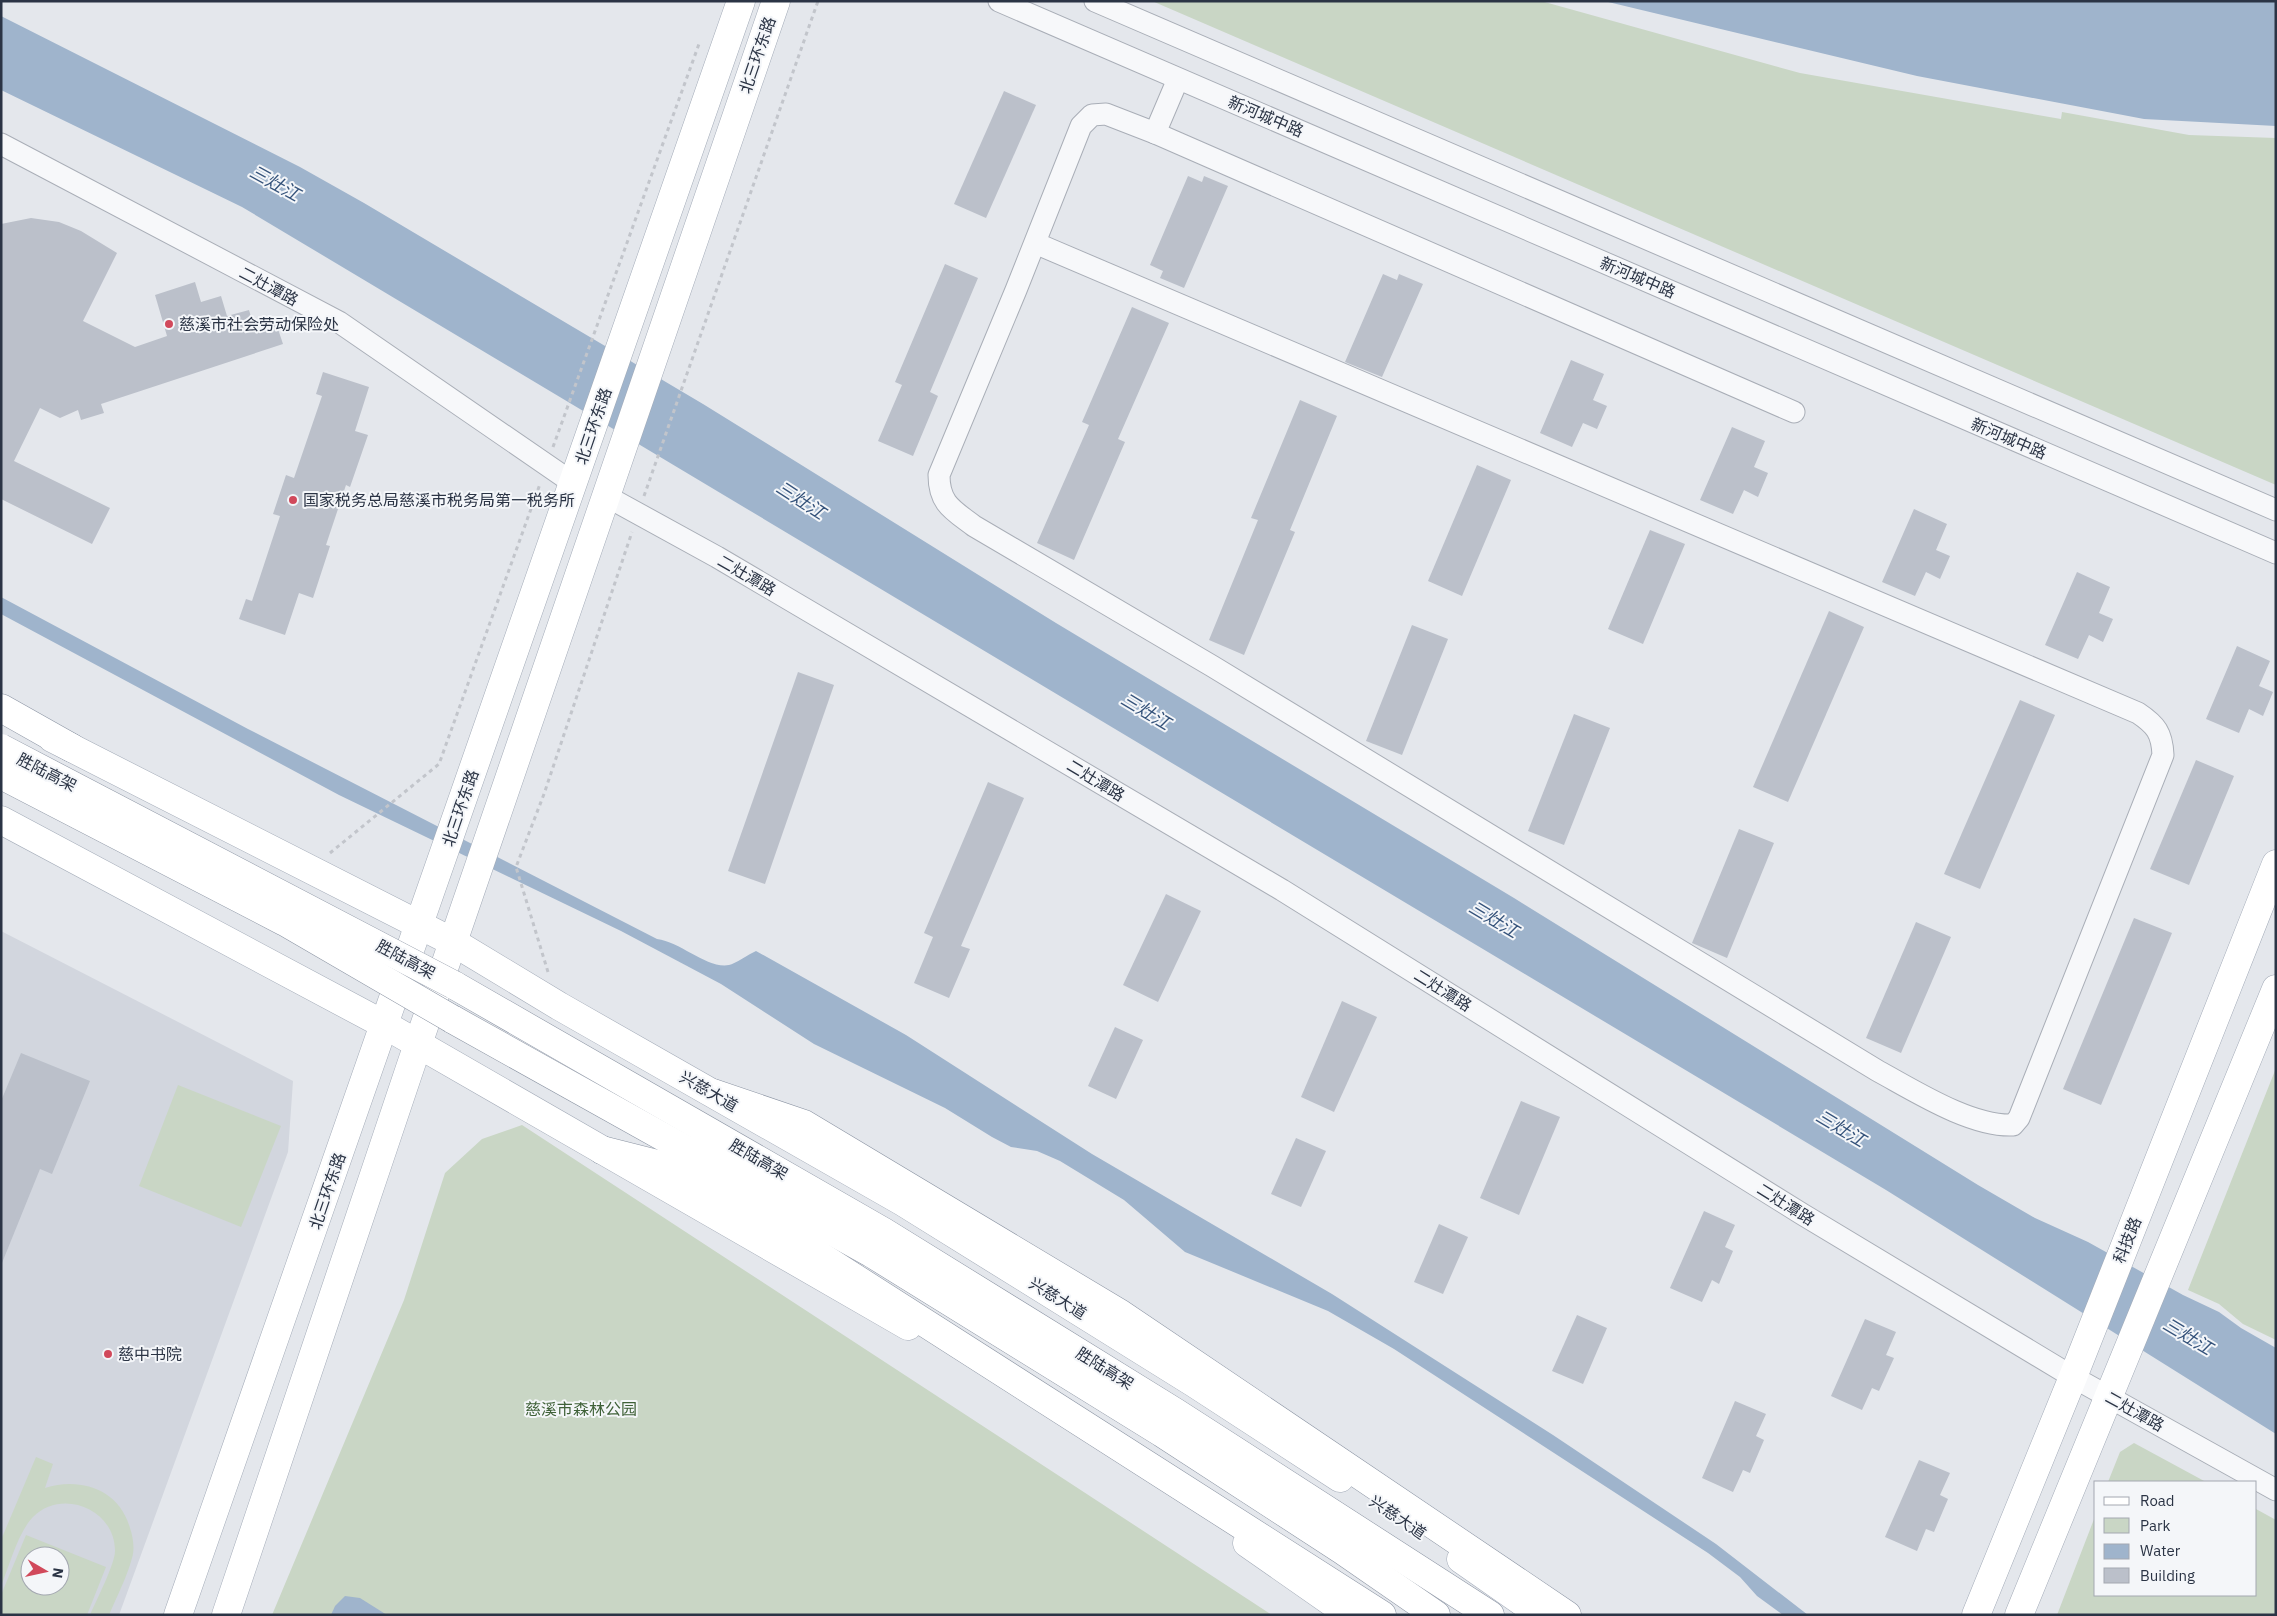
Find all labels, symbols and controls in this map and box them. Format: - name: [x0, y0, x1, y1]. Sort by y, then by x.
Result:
- street label: 北三环东路: [735, 14, 779, 96]
- street label: 新河城中路: [1225, 91, 1307, 141]
- water label: 三灶江: [246, 160, 306, 207]
- street label: 新河城中路: [1597, 252, 1679, 302]
- street label: 二灶潭路: [236, 262, 302, 310]
- place label: 慈溪市社会劳动保险处: [179, 314, 339, 334]
- marker: 慈溪市社会劳动保险处: [163, 318, 175, 330]
- street label: 北三环东路: [571, 385, 615, 467]
- street label: 新河城中路: [1968, 413, 2050, 463]
- water label: 三灶江: [772, 476, 832, 525]
- place label: 国家税务总局慈溪市税务局第一税务所: [303, 490, 575, 510]
- marker: 国家税务总局慈溪市税务局第一税务所: [287, 494, 299, 506]
- street label: 二灶潭路: [714, 550, 780, 600]
- water label: 三灶江: [1117, 687, 1177, 736]
- street label: 胜陆高架: [14, 749, 80, 795]
- street label: 二灶潭路: [1063, 755, 1129, 805]
- street label: 北三环东路: [438, 767, 482, 849]
- water label: 三灶江: [1465, 895, 1525, 944]
- street label: 胜陆高架: [373, 935, 439, 983]
- street label: 二灶潭路: [1411, 965, 1475, 1015]
- street label: 兴慈大道: [676, 1066, 742, 1116]
- water label: 三灶江: [1812, 1104, 1872, 1153]
- street label: 胜陆高架: [726, 1134, 792, 1184]
- street label: 北三环东路: [305, 1150, 349, 1232]
- street label: 二灶潭路: [1754, 1179, 1818, 1229]
- street label: 科技路: [2109, 1214, 2145, 1266]
- street label: 兴慈大道: [1026, 1273, 1090, 1323]
- water label: 三灶江: [2159, 1312, 2219, 1361]
- street label: 胜陆高架: [1073, 1343, 1137, 1393]
- place label: 慈中书院: [118, 1344, 182, 1364]
- marker: 慈中书院: [102, 1348, 114, 1360]
- street label: 二灶潭路: [2102, 1387, 2168, 1435]
- park label: 慈溪市森林公园: [525, 1399, 637, 1419]
- legend: [2094, 1481, 2257, 1596]
- street label: 兴慈大道: [1366, 1491, 1430, 1543]
- text: Road: [2140, 1491, 2175, 1510]
- text: Park: [2140, 1516, 2170, 1535]
- text: Water: [2140, 1541, 2181, 1560]
- north arrow: [20, 1546, 70, 1596]
- text: Building: [2140, 1566, 2195, 1585]
- text: N: [48, 1567, 68, 1579]

